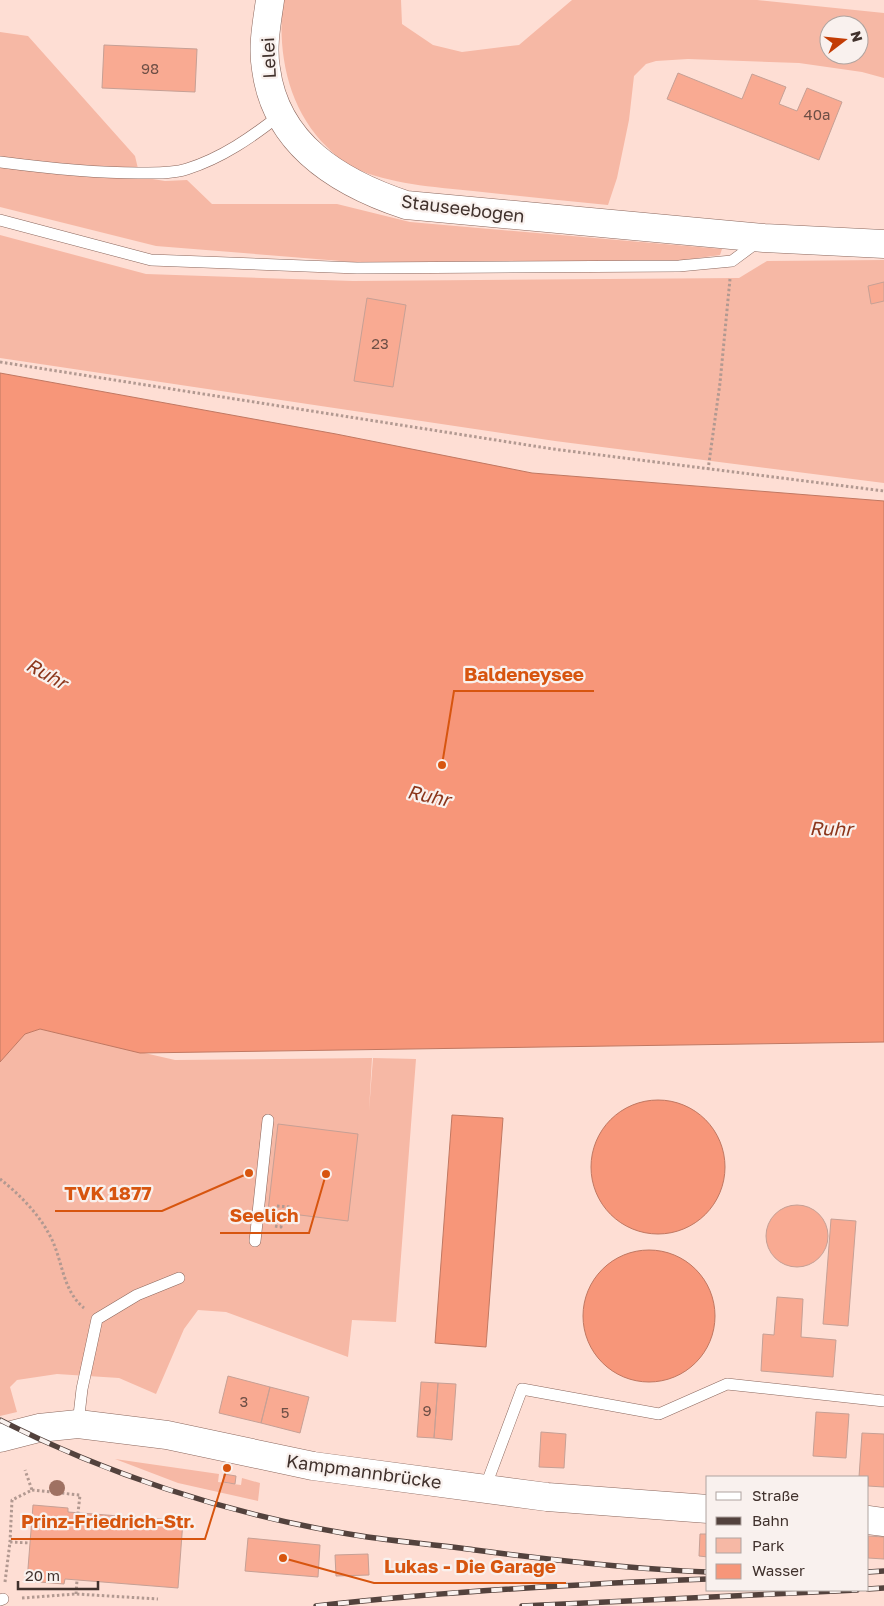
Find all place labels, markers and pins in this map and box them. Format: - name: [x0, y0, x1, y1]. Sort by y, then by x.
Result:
- callout: Baldeneysee: [454, 657, 594, 691]
- callout: TVK 1877: [55, 1177, 162, 1211]
- callout: Seelich: [220, 1199, 309, 1233]
- callout: Prinz-Friedrich-Str.: [11, 1505, 205, 1539]
- callout: Lukas - Die Garage: [374, 1549, 566, 1583]

